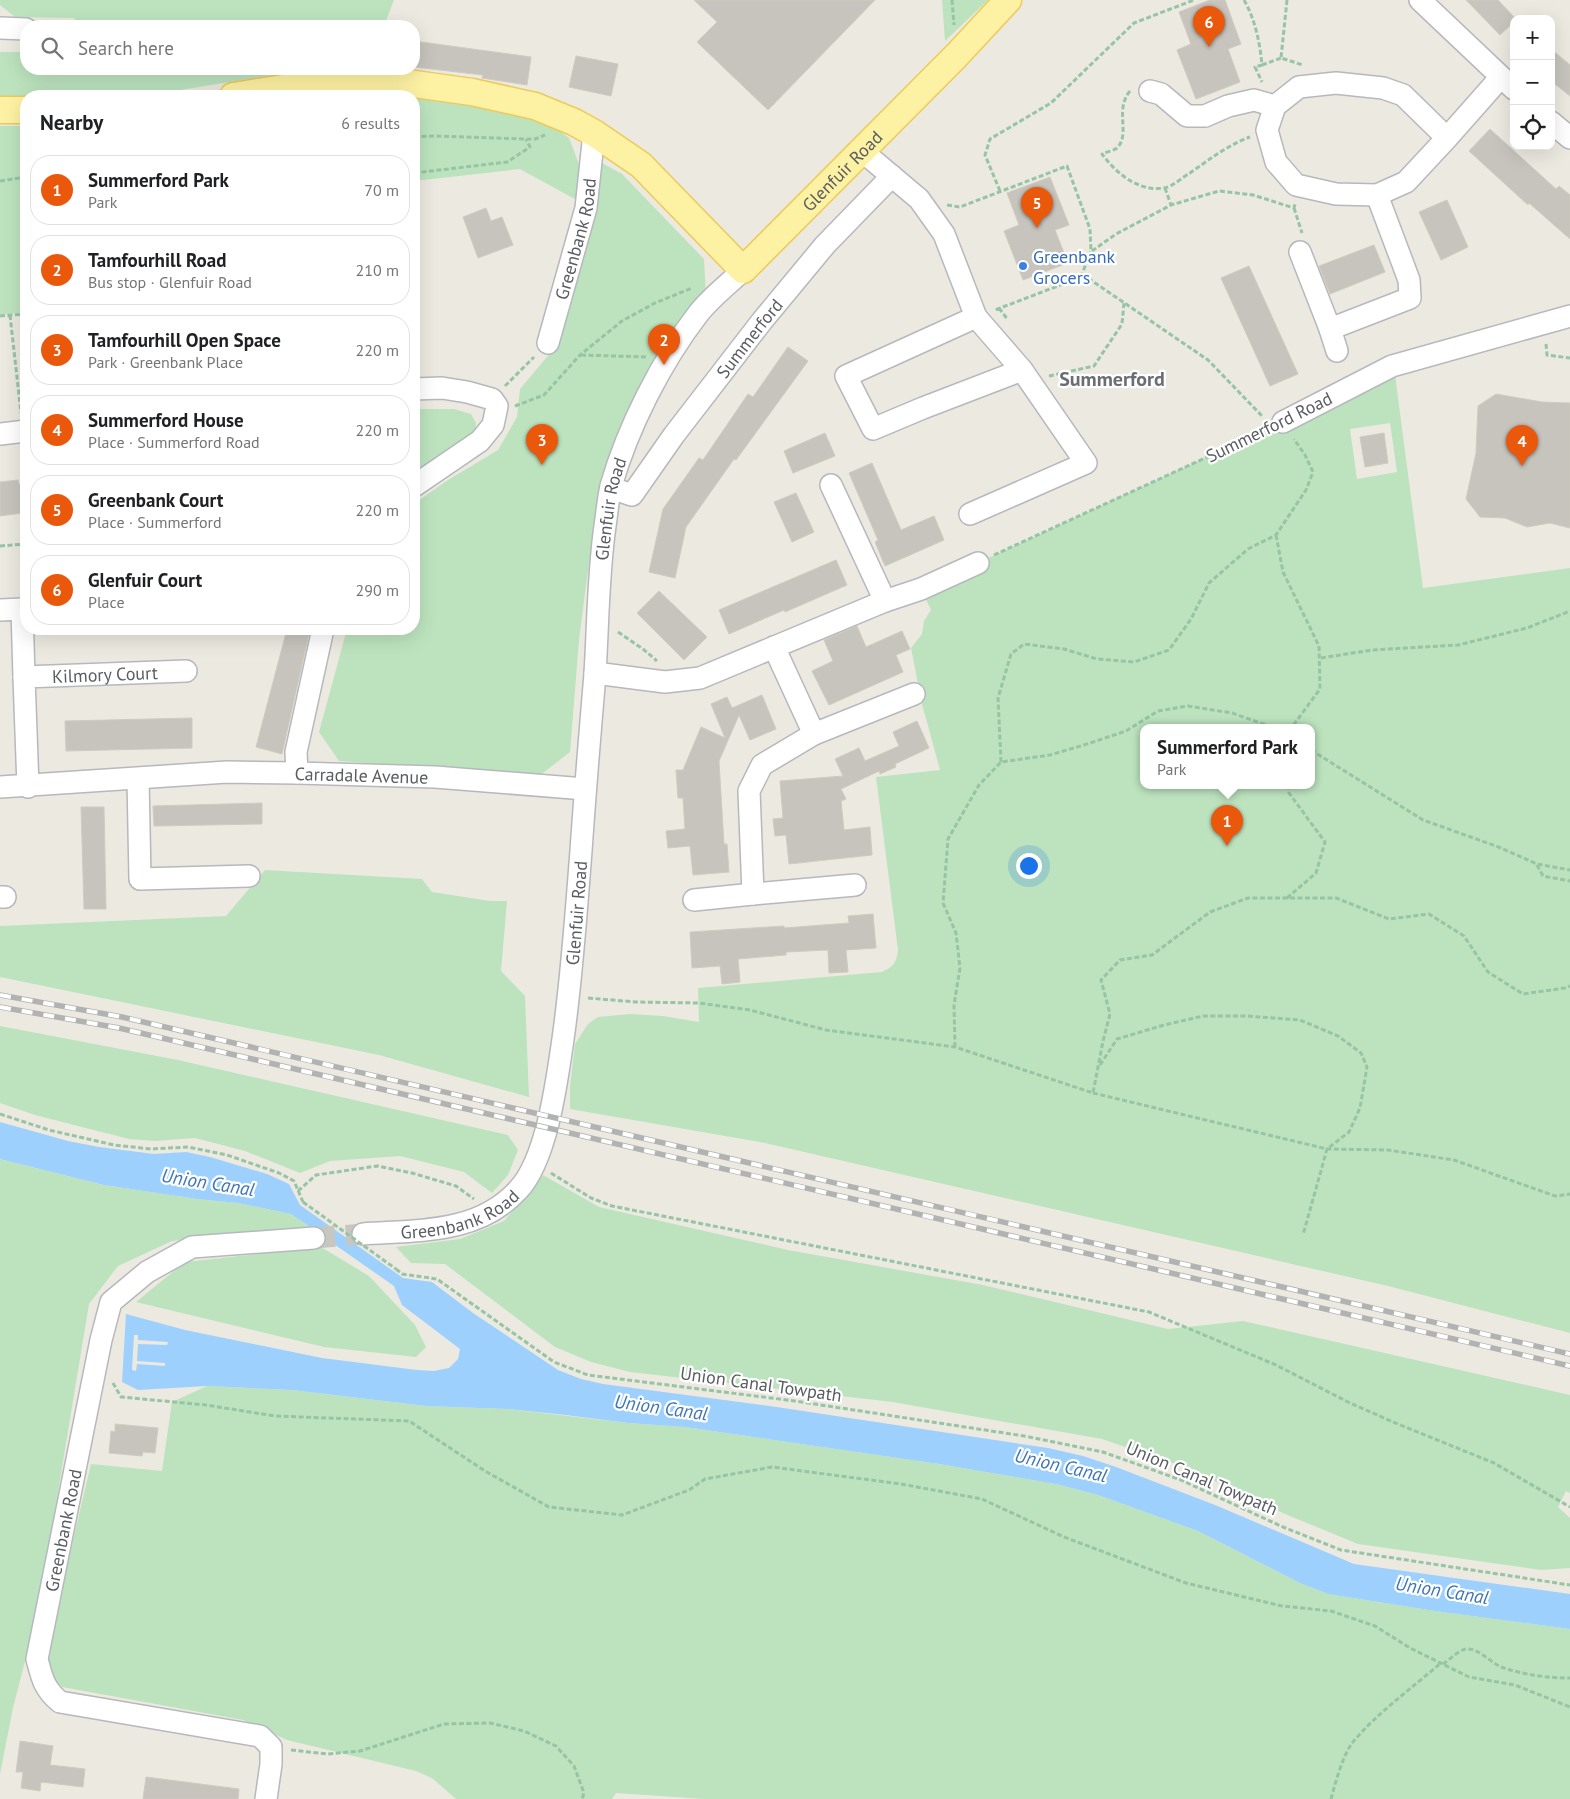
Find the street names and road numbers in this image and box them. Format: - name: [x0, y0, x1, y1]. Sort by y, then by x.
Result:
- street label: Glenfuir Road: [797, 125, 887, 216]
- street label: Greenbank Road: [549, 177, 601, 302]
- street label: Summerford: [711, 294, 787, 382]
- street label: Summerford Road: [1202, 386, 1336, 468]
- street label: Glenfuir Road: [590, 454, 631, 561]
- street label: Kilmory Court: [52, 661, 158, 687]
- street label: Carradale Avenue: [294, 761, 429, 788]
- street label: Glenfuir Road: [560, 860, 592, 966]
- street label: Greenbank Road: [400, 1184, 524, 1243]
- street label: Union Canal Towpath: [679, 1361, 843, 1407]
- street label: Union Canal Towpath: [1123, 1436, 1281, 1520]
- street label: Greenbank Road: [39, 1467, 86, 1594]

